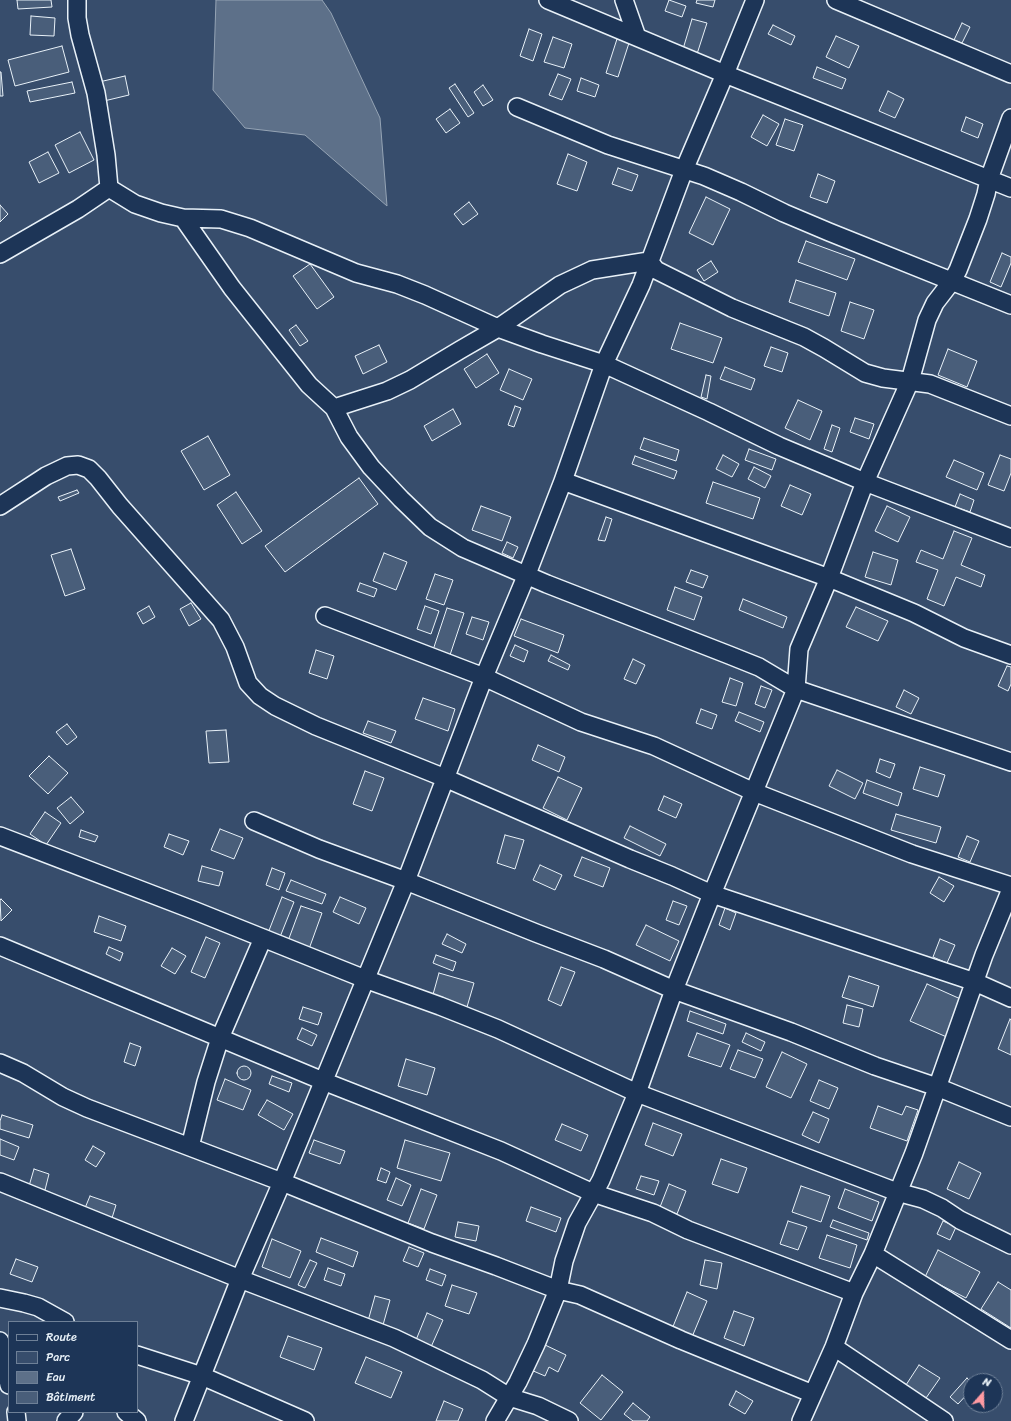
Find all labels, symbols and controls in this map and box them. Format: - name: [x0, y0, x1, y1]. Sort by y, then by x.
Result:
- legend: [8, 1321, 138, 1413]
- text: Route: [46, 1326, 77, 1348]
- text: Parc: [46, 1346, 70, 1368]
- text: Eau: [46, 1366, 65, 1388]
- text: N: [980, 1372, 994, 1392]
- north arrow: [963, 1373, 1003, 1413]
- text: Bâtiment: [46, 1386, 95, 1408]

